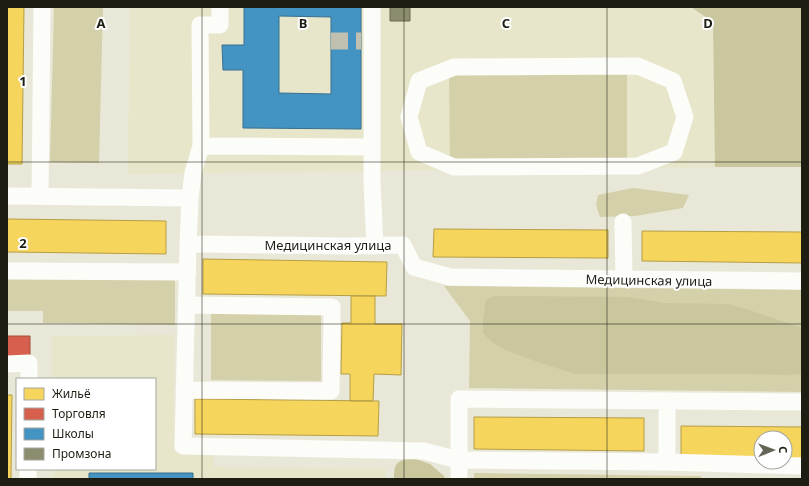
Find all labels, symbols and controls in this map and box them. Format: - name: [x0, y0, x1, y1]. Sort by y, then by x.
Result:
- text: A: [97, 14, 106, 32]
- text: B: [299, 14, 307, 32]
- text: C: [502, 14, 510, 32]
- text: D: [703, 14, 713, 32]
- text: 1: [19, 72, 27, 90]
- text: 2: [19, 234, 27, 252]
- street label: Медицинская улица: [265, 236, 391, 254]
- street label: Медицинская улица: [585, 270, 713, 290]
- legend: [16, 378, 156, 470]
- text: Жильё: [52, 385, 91, 402]
- text: Торговля: [52, 405, 106, 422]
- text: Школы: [52, 425, 94, 442]
- north arrow: [753, 430, 793, 470]
- text: Промзона: [52, 445, 111, 462]
- text: С: [776, 446, 791, 454]

